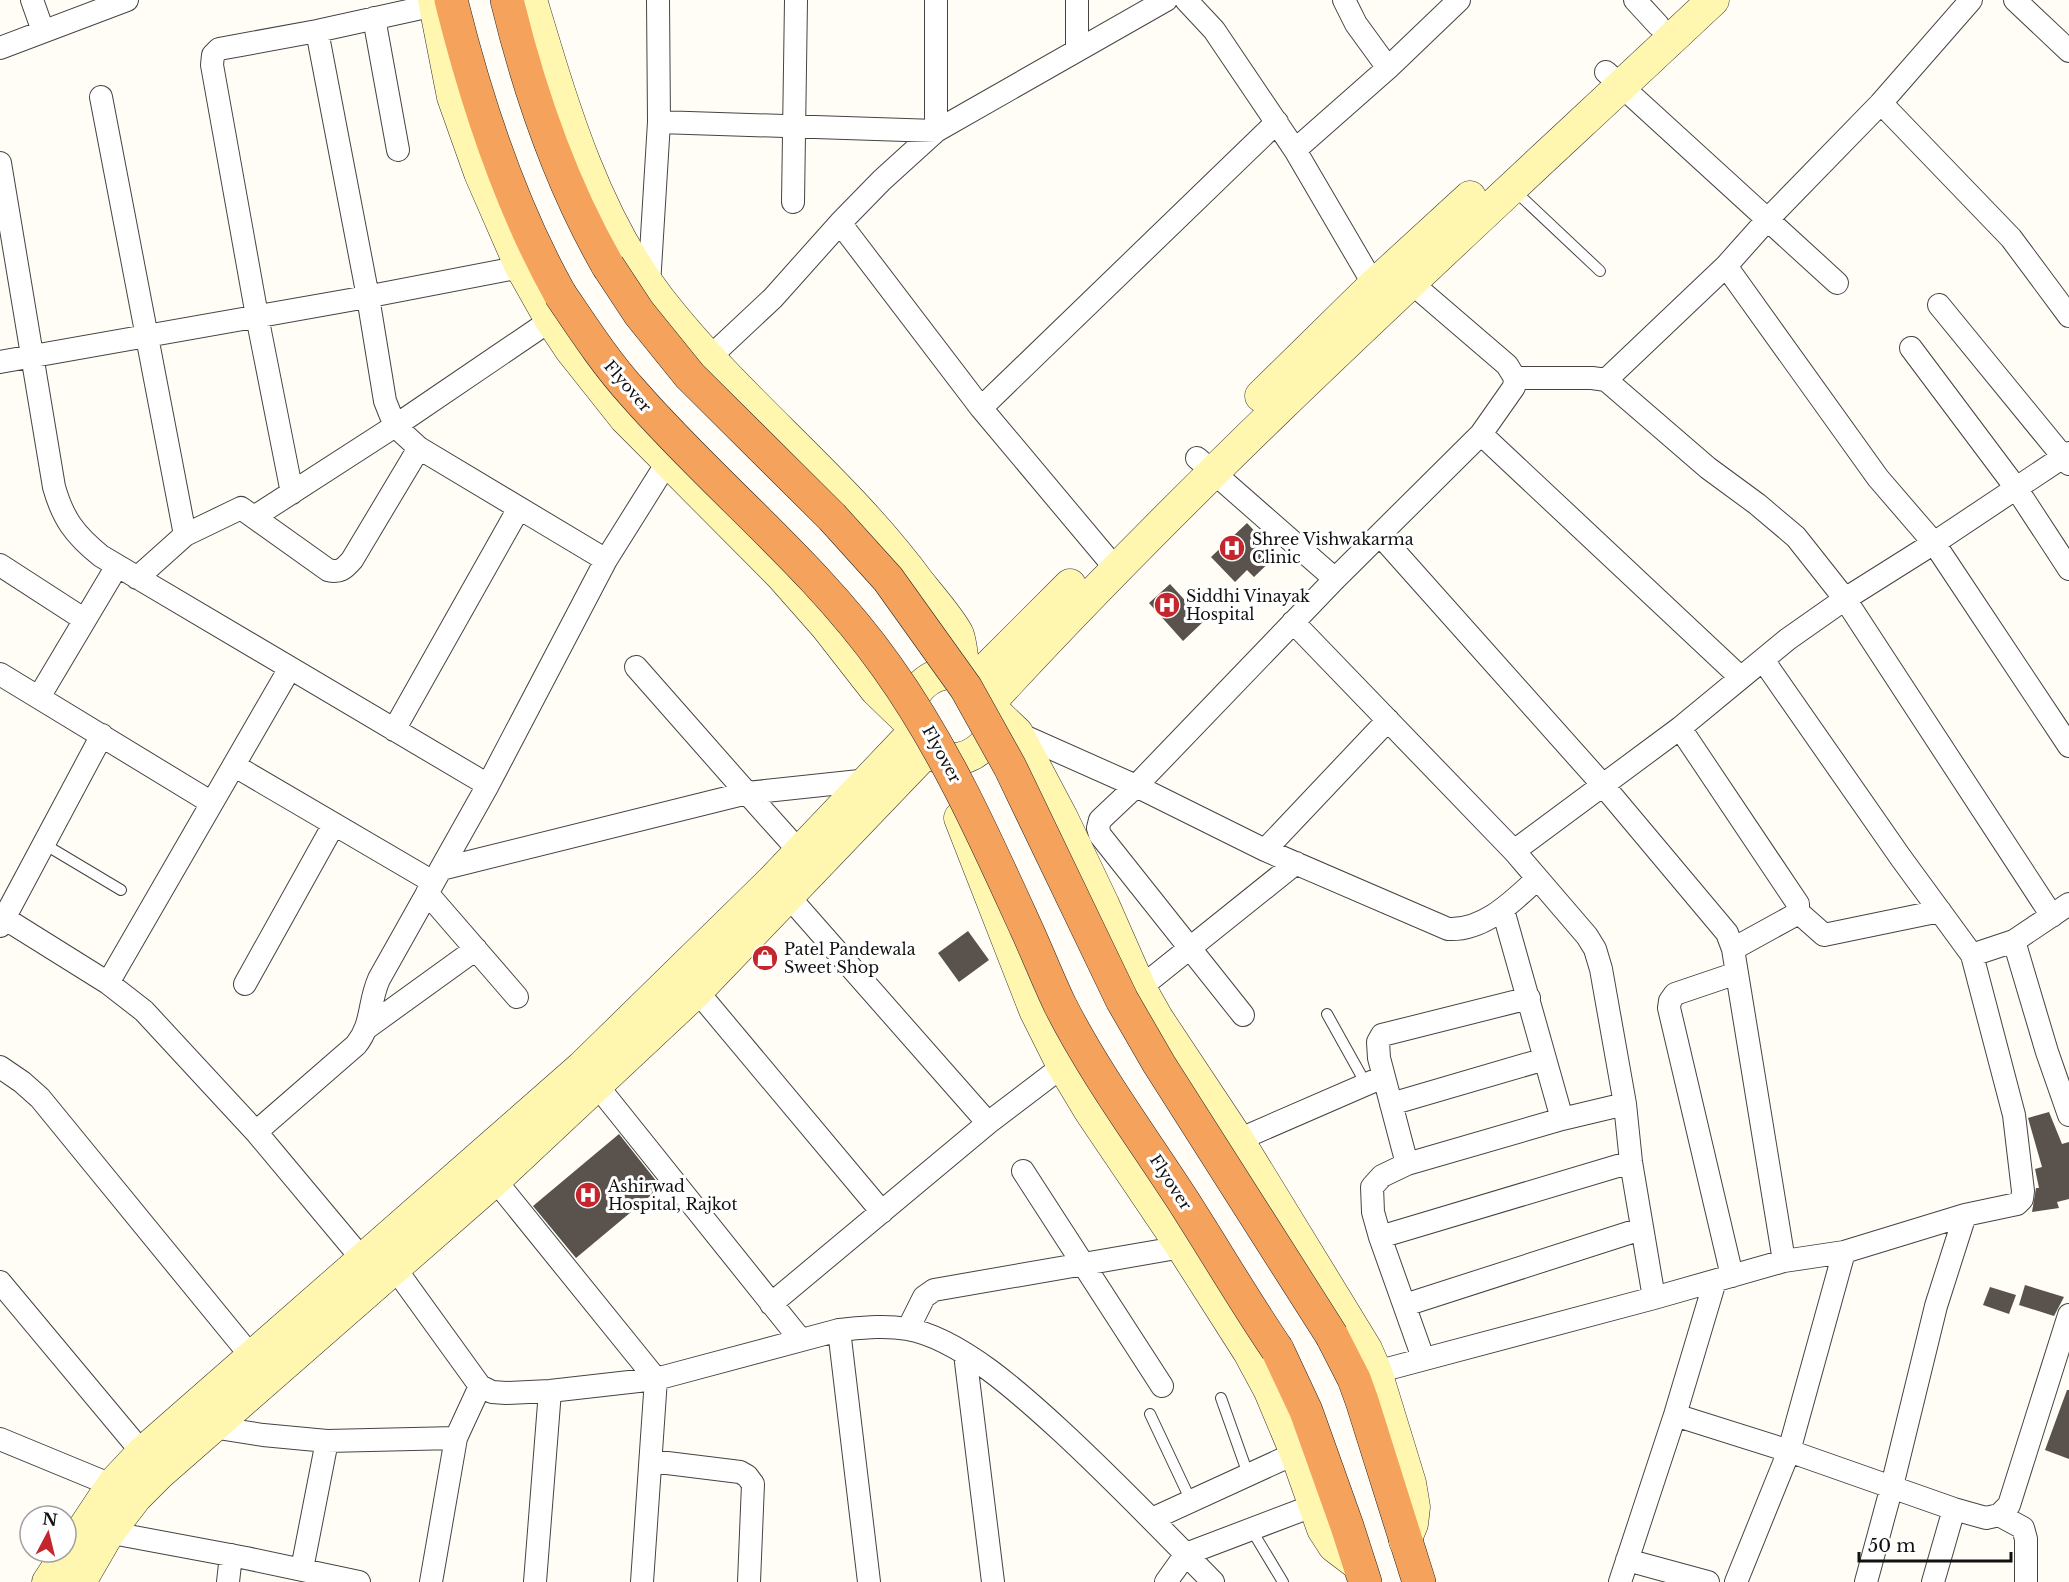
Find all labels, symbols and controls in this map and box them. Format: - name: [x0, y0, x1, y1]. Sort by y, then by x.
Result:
- street label: Flyover: [600, 356, 656, 416]
- place label: Shree Vishwakarma Clinic: [1252, 529, 1414, 567]
- hospital icon: Shree Vishwakarma Clinic: [1217, 533, 1247, 563]
- place label: Siddhi Vinayak Hospital: [1186, 586, 1310, 624]
- hospital icon: Siddhi Vinayak Hospital: [1152, 590, 1182, 620]
- street label: Flyover: [918, 722, 966, 786]
- place label: Patel Pandewala Sweet Shop: [784, 939, 916, 977]
- shop icon: Patel Pandewala Sweet Shop: [750, 943, 780, 973]
- street label: Flyover: [1146, 1151, 1196, 1214]
- place label: Ashirwad Hospital, Rajkot: [607, 1176, 738, 1214]
- hospital icon: Ashirwad Hospital, Rajkot: [573, 1180, 603, 1210]
- north arrow: [18, 1504, 78, 1564]
- text: N: [41, 1508, 59, 1530]
- scale bar: [1859, 1525, 2010, 1563]
- text: 50 m: [1868, 1535, 1916, 1557]

